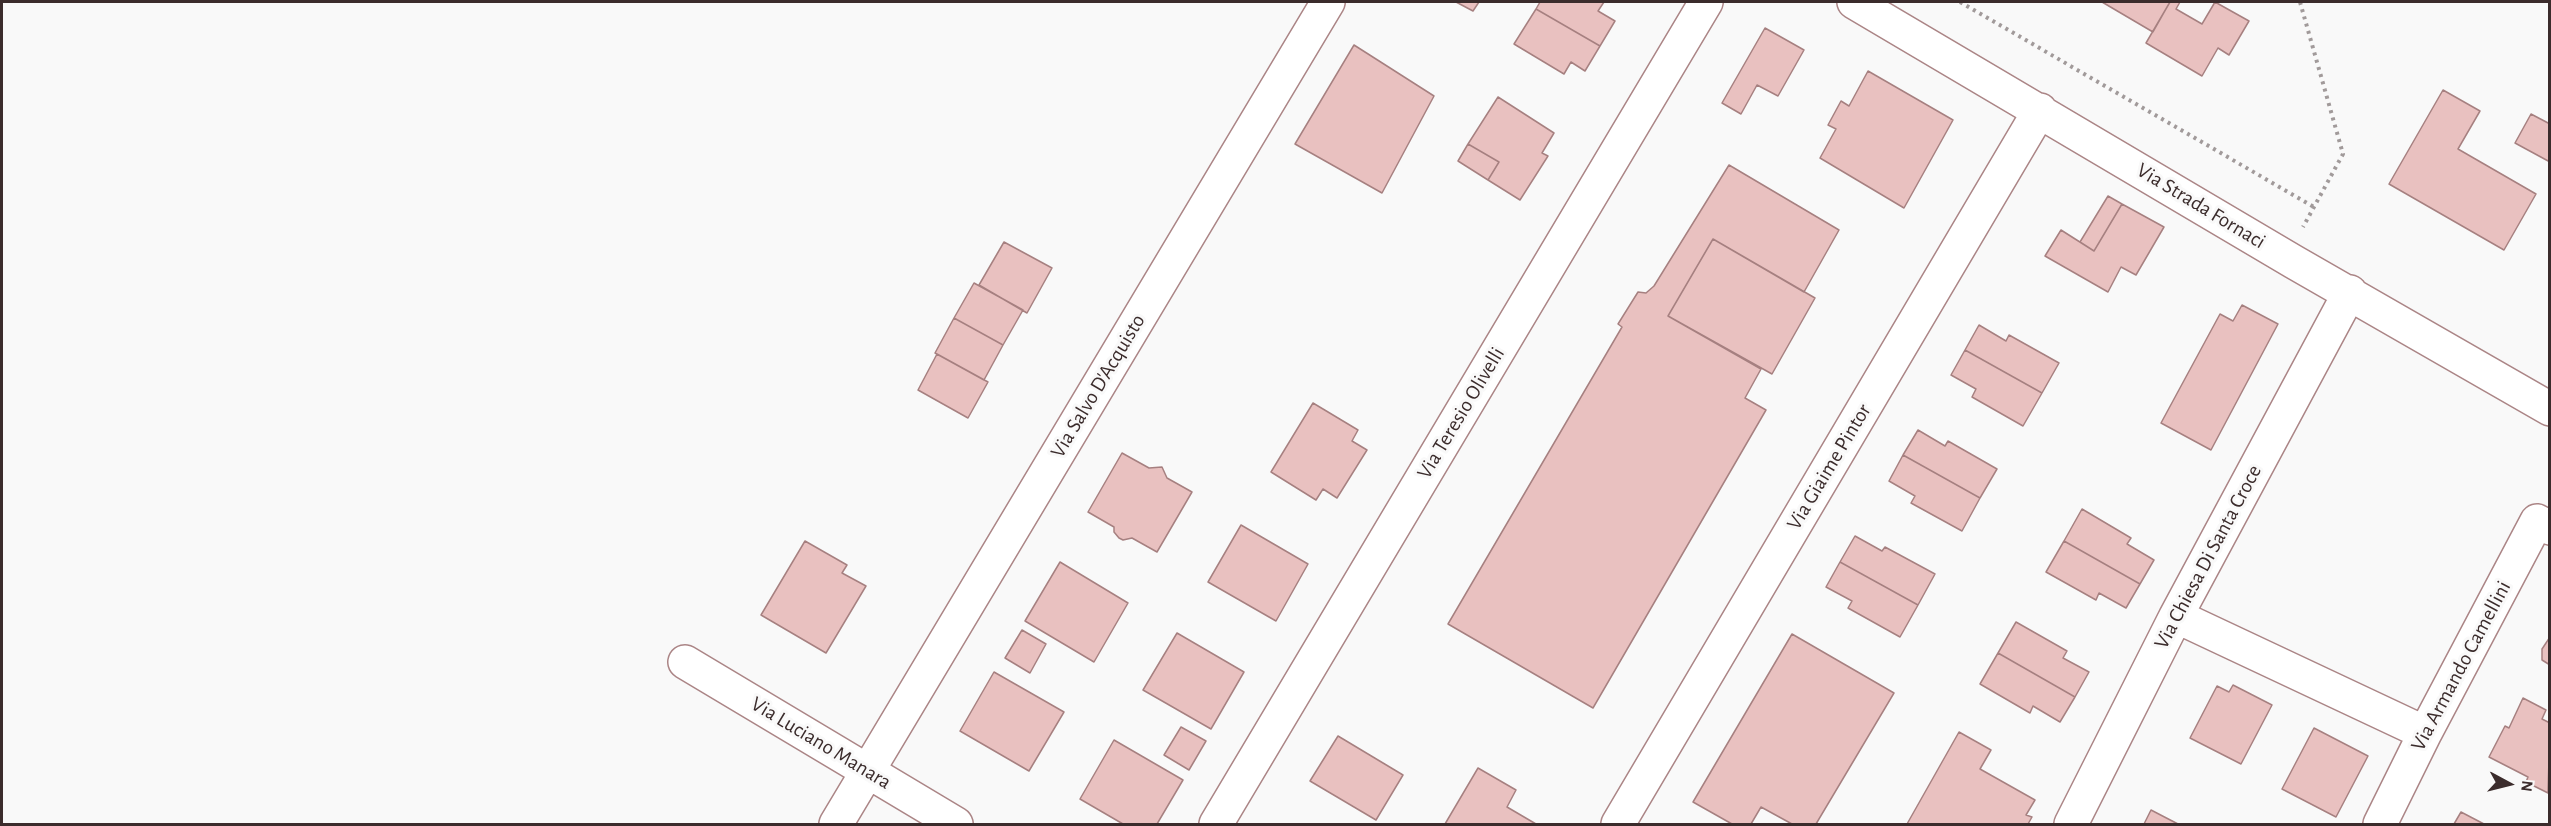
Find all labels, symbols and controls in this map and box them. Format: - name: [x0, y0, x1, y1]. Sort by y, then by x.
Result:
- street label: Via Strada Fornaci: [2132, 158, 2270, 254]
- street label: Via Salvo D'Acquisto: [1045, 310, 1151, 462]
- street label: Via Teresio Olivelli: [1412, 343, 1510, 483]
- street label: Via Giaime Pintor: [1781, 399, 1877, 535]
- street label: Via Chiesa Di Santa Croce: [2149, 461, 2267, 653]
- street label: Via Armando Camellini: [2406, 577, 2516, 755]
- street label: Via Luciano Manara: [746, 691, 896, 795]
- north arrow: [2479, 754, 2539, 814]
- text: N: [2518, 780, 2535, 793]

